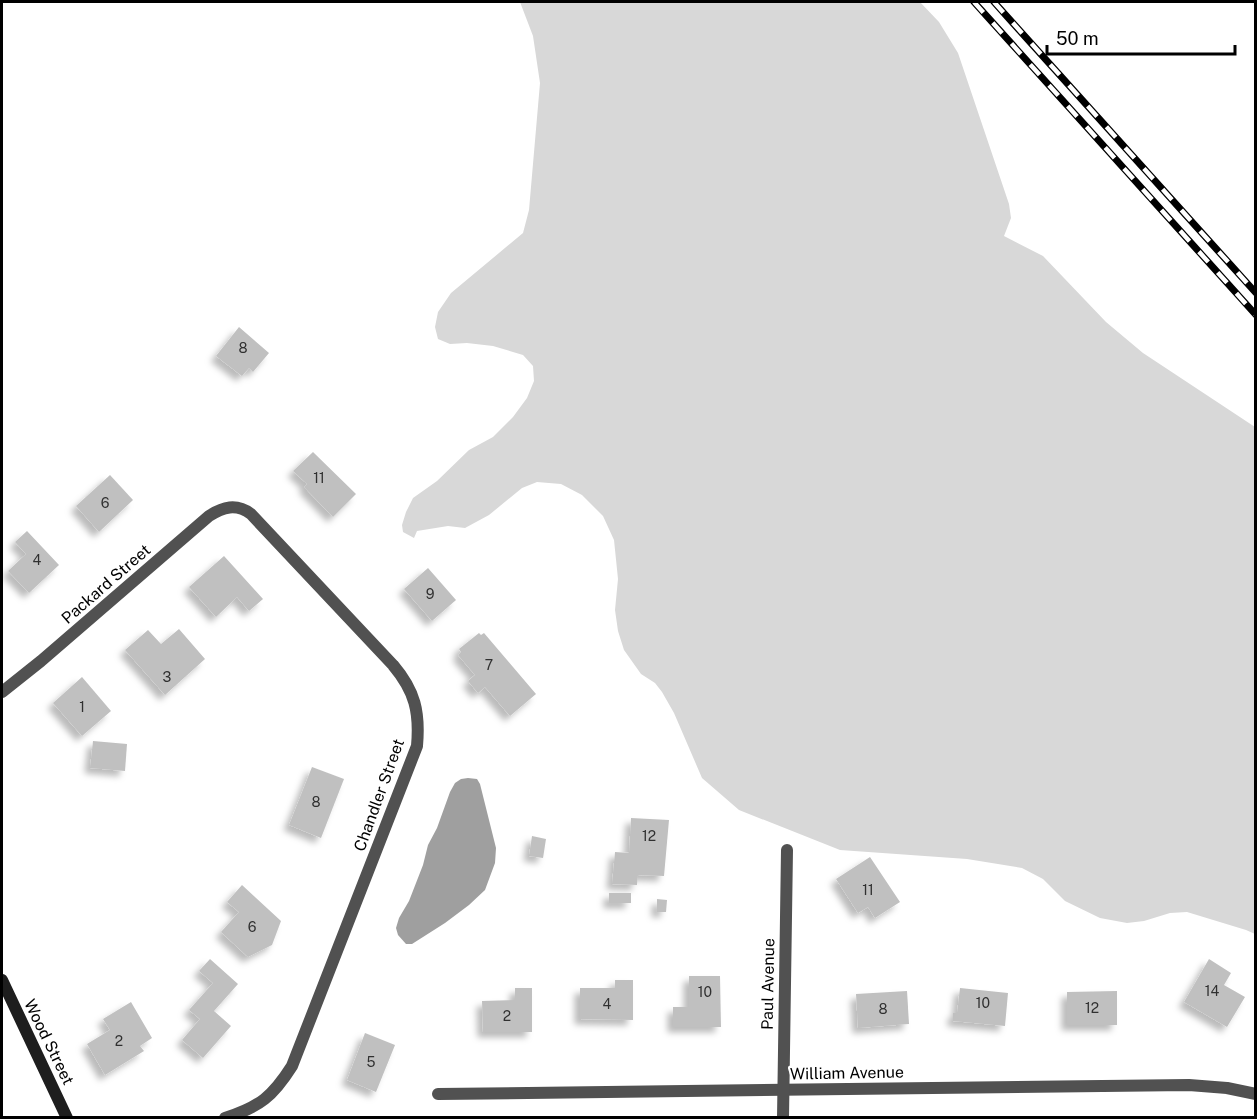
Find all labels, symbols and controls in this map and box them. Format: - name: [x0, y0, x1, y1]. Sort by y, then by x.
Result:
- scale bar: [1047, 18, 1234, 56]
- text: 50 m: [1056, 28, 1099, 49]
- house number: 8: [238, 340, 248, 356]
- house number: 11: [313, 470, 325, 486]
- house number: 6: [101, 495, 110, 511]
- street label: Packard Street: [58, 540, 154, 628]
- house number: 4: [33, 552, 42, 568]
- house number: 9: [426, 586, 435, 602]
- house number: 7: [485, 657, 493, 673]
- house number: 3: [163, 669, 172, 685]
- house number: 1: [79, 699, 85, 715]
- street label: Chandler Street: [350, 736, 408, 854]
- house number: 8: [311, 794, 321, 810]
- house number: 12: [642, 828, 656, 844]
- house number: 11: [862, 882, 874, 898]
- house number: 6: [248, 919, 257, 935]
- street label: Paul Avenue: [758, 938, 778, 1030]
- house number: 14: [1205, 983, 1219, 999]
- house number: 10: [698, 984, 712, 1000]
- house number: 10: [976, 995, 990, 1011]
- street label: Wood Street: [20, 996, 78, 1088]
- house number: 4: [603, 996, 612, 1012]
- house number: 12: [1085, 1000, 1099, 1016]
- house number: 8: [878, 1001, 888, 1017]
- house number: 2: [503, 1008, 511, 1024]
- house number: 2: [115, 1033, 123, 1049]
- house number: 5: [367, 1054, 376, 1070]
- street label: William Avenue: [790, 1063, 904, 1083]

